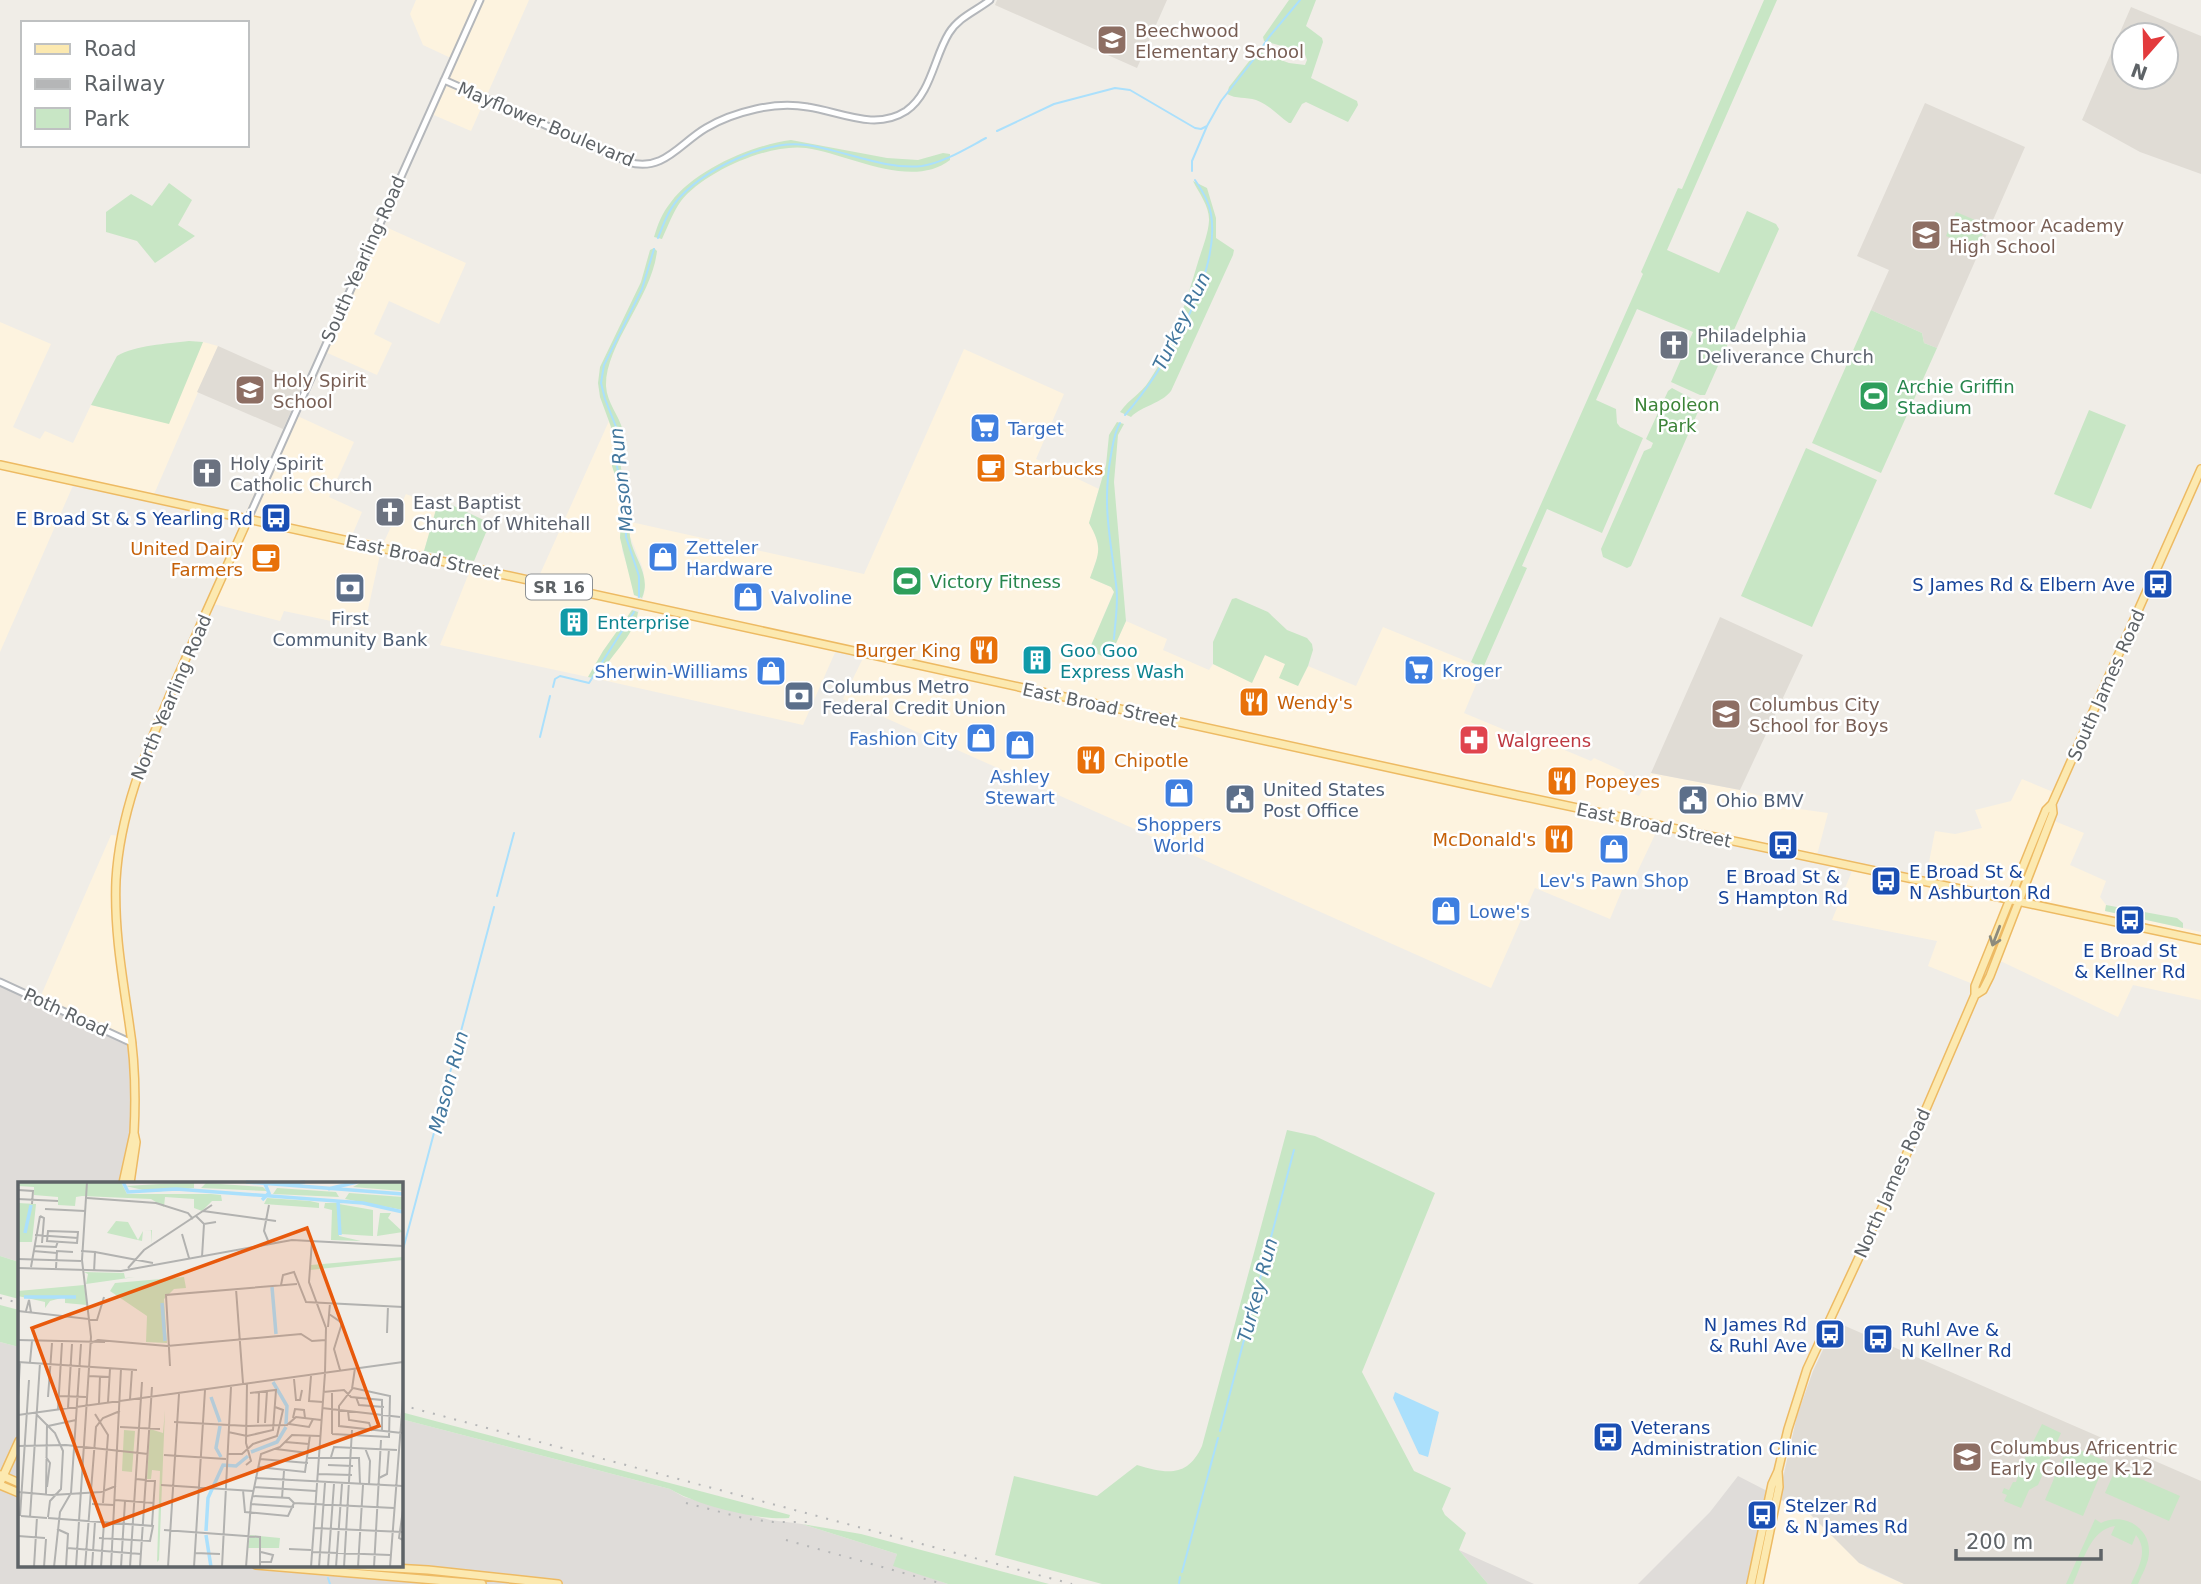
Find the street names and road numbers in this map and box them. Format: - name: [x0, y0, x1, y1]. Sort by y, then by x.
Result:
- street label: Mayflower Boulevard: [455, 77, 637, 171]
- street label: South Yearling Road: [317, 173, 409, 345]
- street label: East Broad Street: [344, 530, 502, 584]
- road number: SR 16: [526, 574, 592, 600]
- street label: South James Road: [2063, 606, 2149, 764]
- street label: North Yearling Road: [127, 611, 215, 783]
- street label: East Broad Street: [1021, 678, 1179, 732]
- street label: East Broad Street: [1575, 798, 1733, 852]
- street label: Poth Road: [21, 983, 111, 1041]
- street label: North James Road: [1850, 1105, 1934, 1261]

